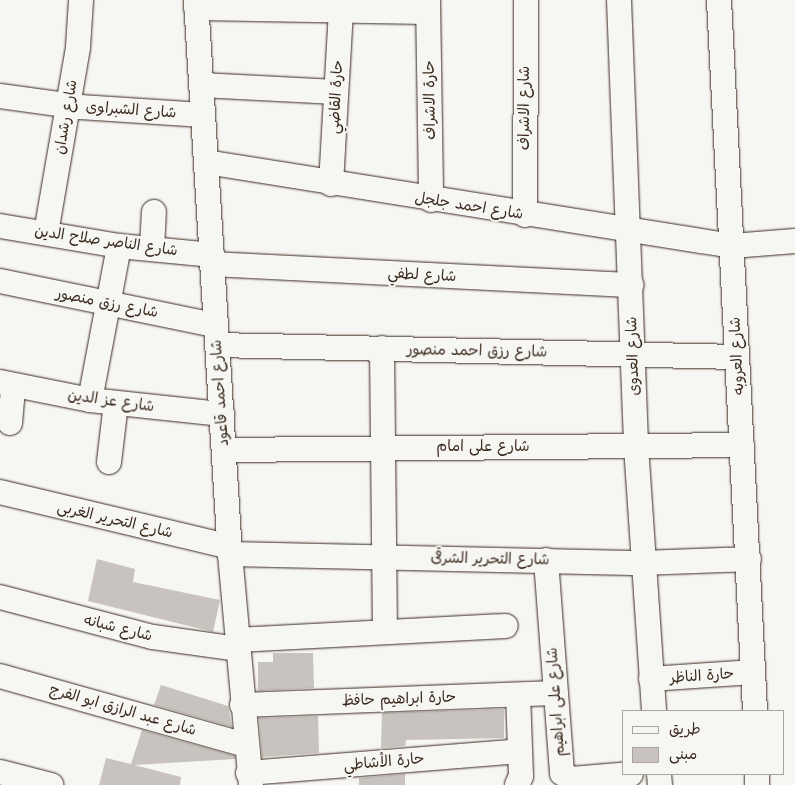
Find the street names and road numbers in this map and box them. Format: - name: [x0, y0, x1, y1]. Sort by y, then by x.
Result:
- street label: حارة القاضي: [325, 59, 347, 135]
- street label: حارة الاشراف: [420, 60, 440, 140]
- street label: شارع الاشراف: [516, 66, 534, 150]
- street label: شارع رشدان: [51, 78, 81, 156]
- street label: شارع الشبراوى: [85, 98, 177, 122]
- street label: شارع احمد جلجل: [413, 189, 525, 223]
- street label: شارع الناصر صلاح الدين: [33, 222, 179, 260]
- street label: شارع لطفي: [387, 264, 457, 286]
- street label: شارع رزق منصور: [54, 284, 160, 322]
- street label: شارع العدوى: [623, 316, 643, 396]
- street label: شارع العروبه: [726, 316, 748, 396]
- street label: شارع احمد قاعود: [207, 339, 233, 447]
- street label: شارع رزق احمد منصور: [407, 341, 547, 361]
- street label: شارع عز الدين: [67, 386, 155, 416]
- street label: شارع على امام: [436, 438, 530, 456]
- street label: شارع التحرير الغربى: [56, 498, 174, 542]
- street label: شارع التحرير الشرقى: [430, 549, 550, 569]
- street label: شارع شبانه: [82, 611, 154, 645]
- street label: شارع على ابراهيم: [543, 647, 569, 757]
- street label: حارة الناظر: [669, 665, 735, 687]
- street label: شارع عبد الرازق ابو الفرج: [48, 680, 198, 740]
- street label: حارة ابراهيم حافظ: [342, 688, 456, 710]
- street label: حارة الأشاطي: [343, 750, 425, 774]

